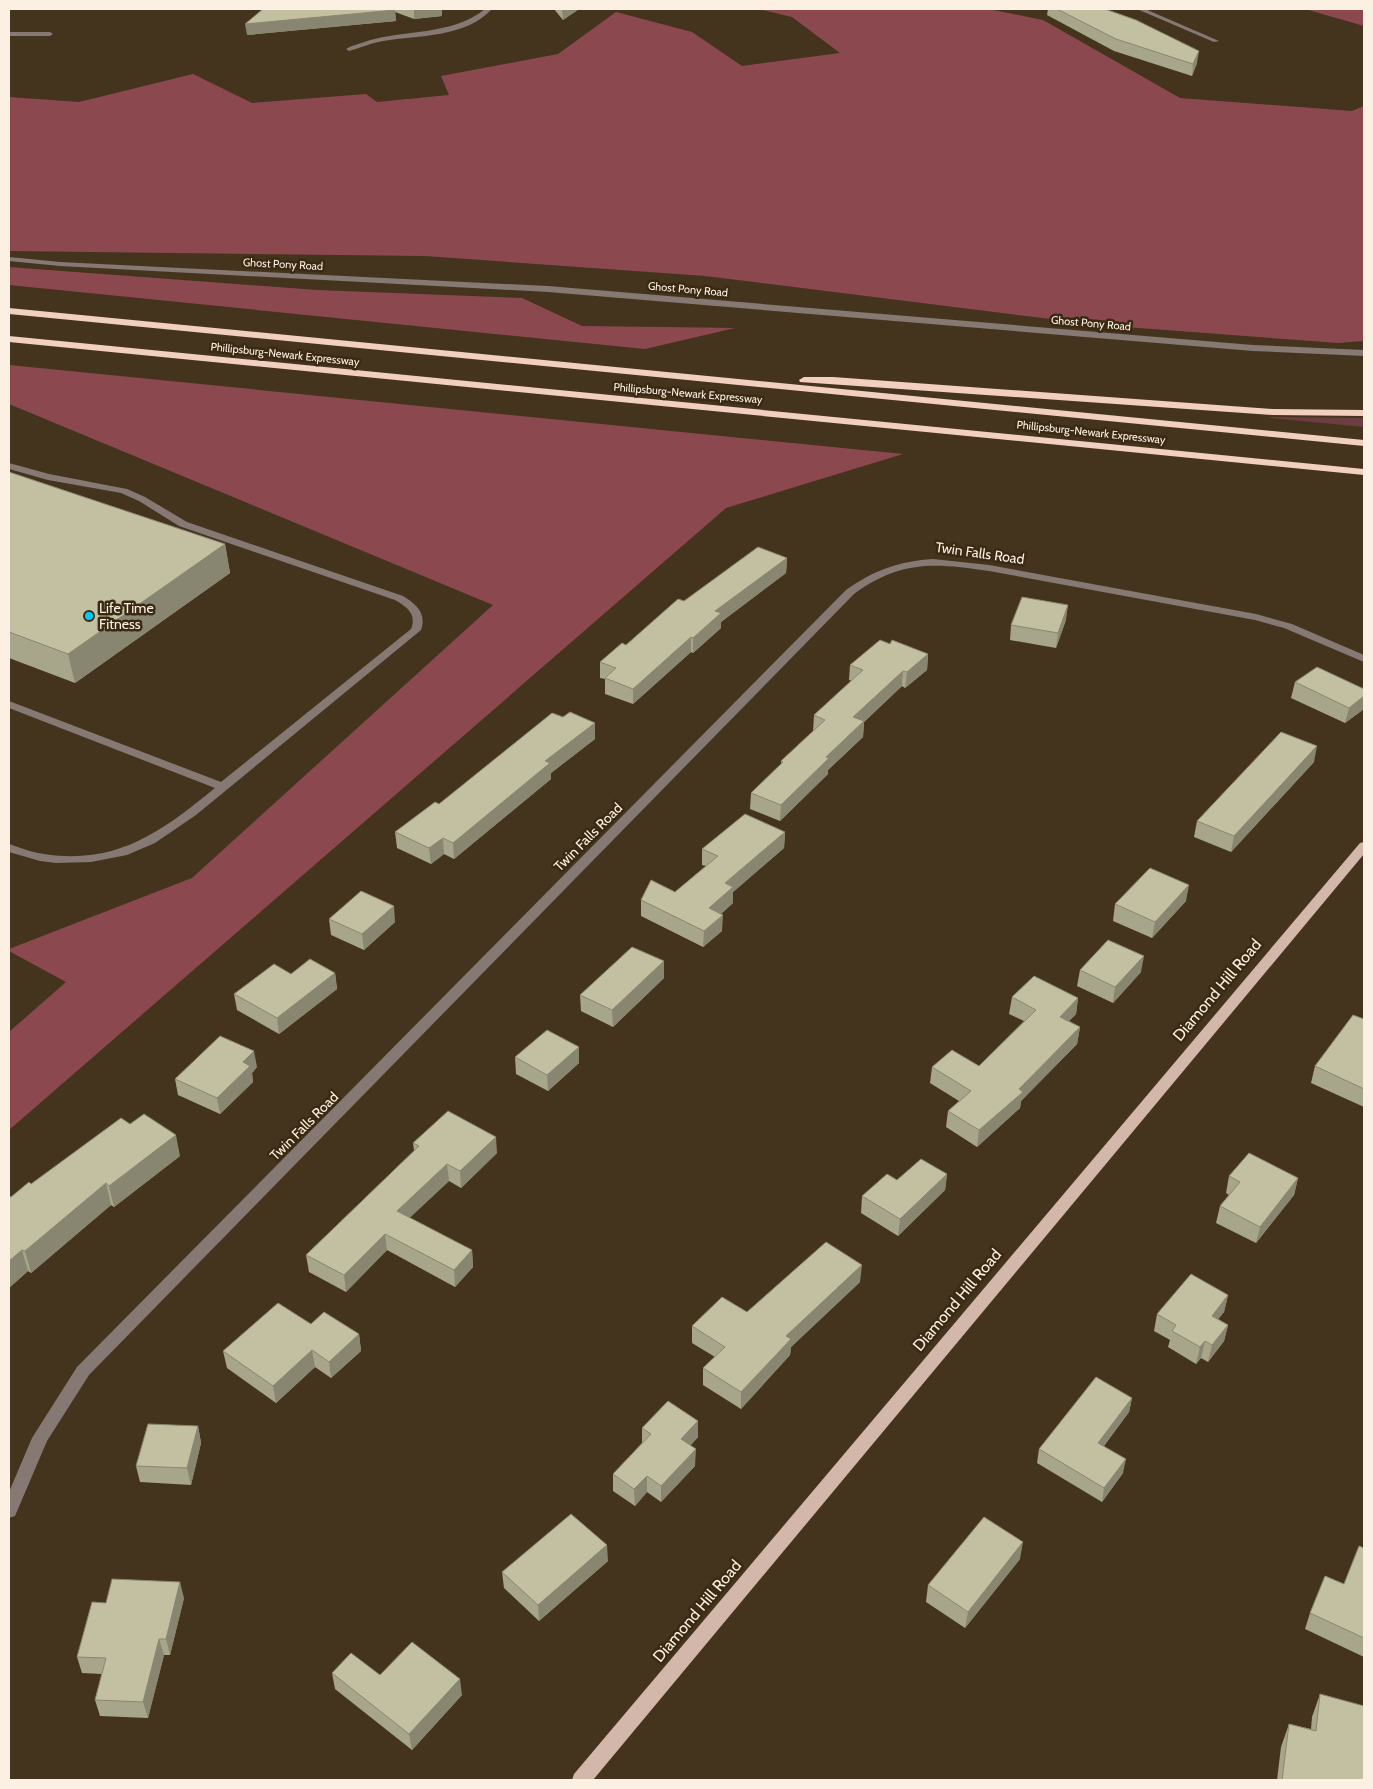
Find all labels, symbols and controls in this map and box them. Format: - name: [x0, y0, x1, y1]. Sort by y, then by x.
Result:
- street label: Ghost Pony Road: [243, 255, 323, 273]
- street label: Ghost Pony Road: [647, 279, 729, 299]
- street label: Ghost Pony Road: [1050, 313, 1132, 333]
- street label: Phillipsburg-Newark Expressway: [210, 339, 361, 369]
- street label: Phillipsburg-Newark Expressway: [613, 380, 764, 407]
- street label: Phillipsburg-Newark Expressway: [1016, 417, 1167, 447]
- street label: Twin Falls Road: [934, 538, 1026, 568]
- place label: Life Time Fitness: [99, 599, 154, 633]
- marker: Life Time Fitness: [83, 610, 95, 622]
- street label: Twin Falls Road: [550, 799, 626, 875]
- street label: Diamond Hill Road: [1169, 935, 1265, 1045]
- street label: Twin Falls Road: [266, 1088, 342, 1164]
- street label: Diamond Hill Road: [909, 1245, 1005, 1355]
- street label: Diamond Hill Road: [649, 1556, 745, 1666]

